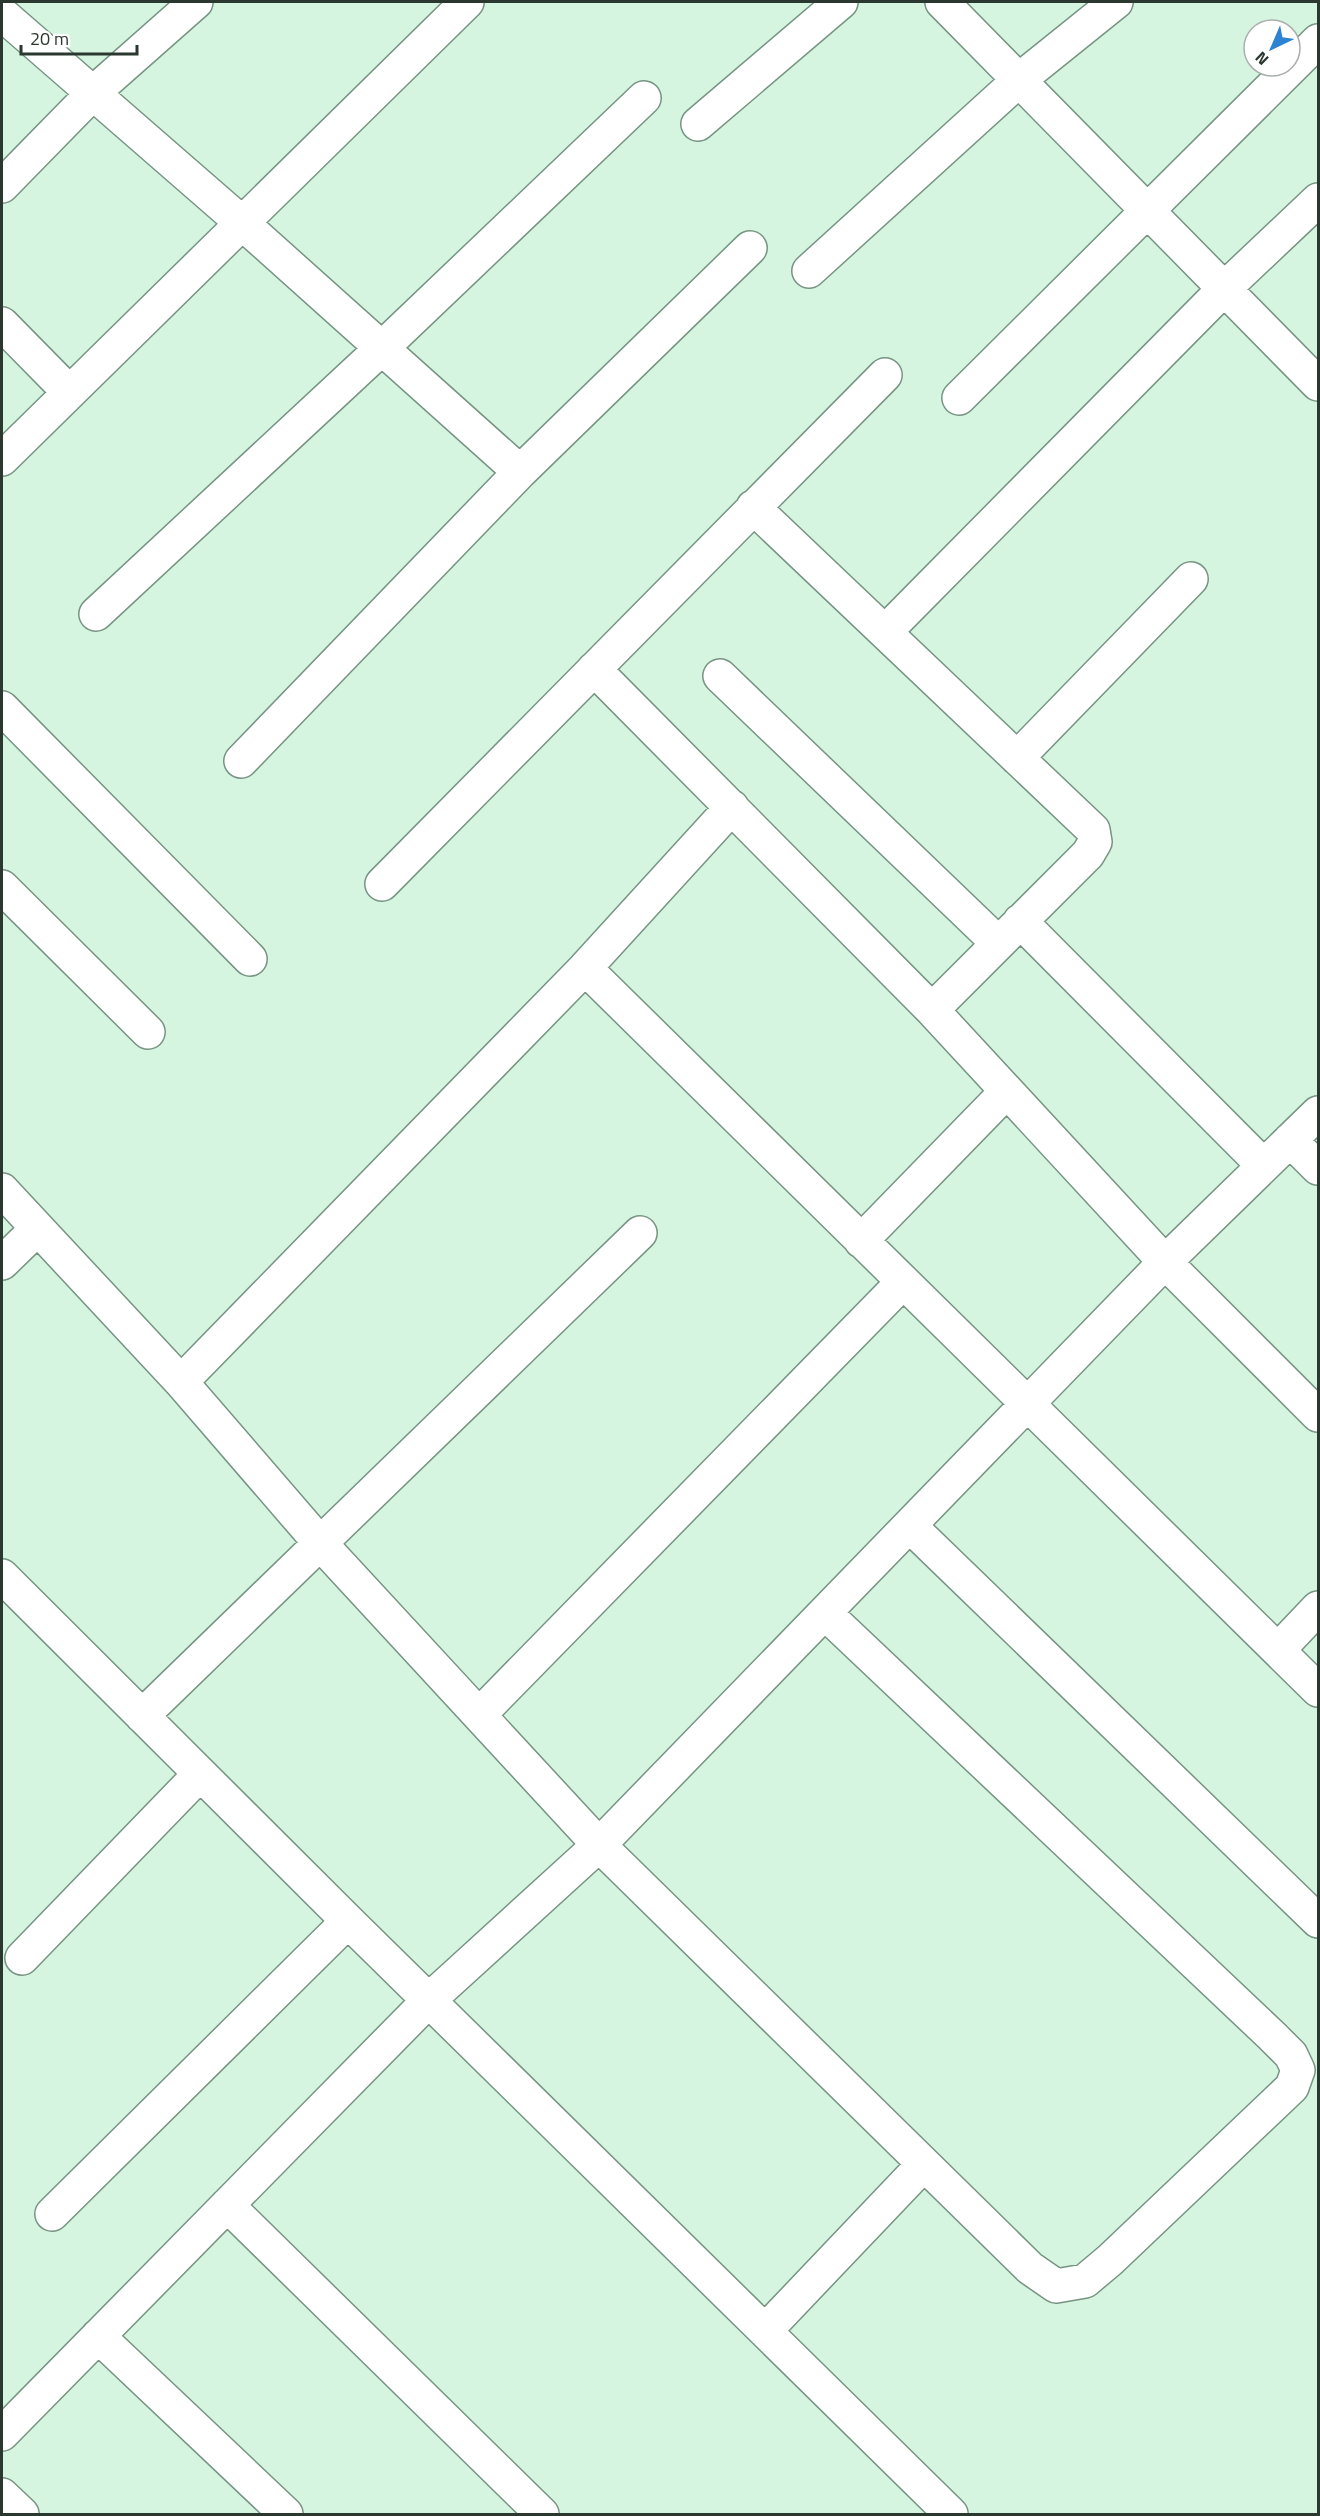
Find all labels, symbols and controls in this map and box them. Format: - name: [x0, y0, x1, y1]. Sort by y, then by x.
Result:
- scale bar: [21, 18, 136, 56]
- north arrow: [1242, 18, 1302, 78]
- text: 20 m: [30, 25, 69, 52]
- text: N: [1249, 46, 1274, 71]

